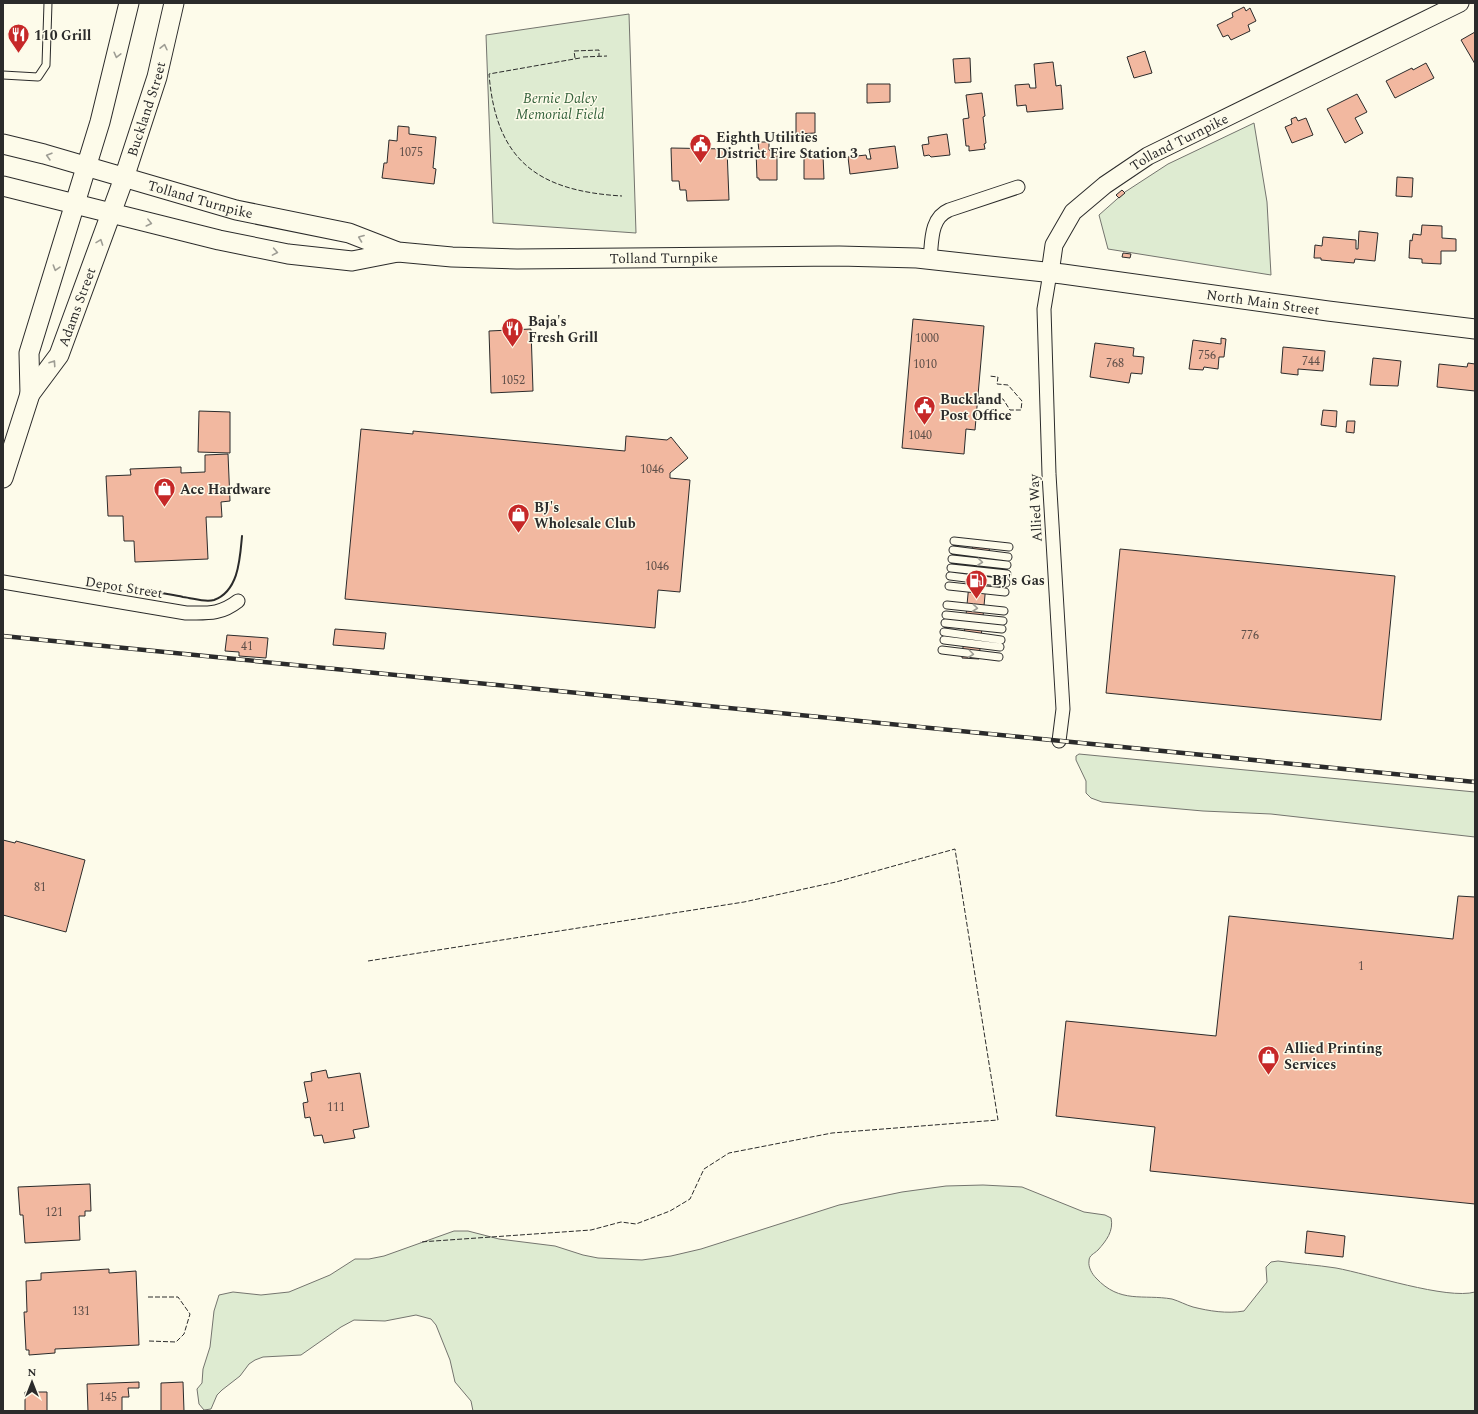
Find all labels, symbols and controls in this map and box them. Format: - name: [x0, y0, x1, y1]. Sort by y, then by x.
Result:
- restaurant icon: 110 Grill: [6, 22, 32, 55]
- place label: 110 Grill: [34, 25, 92, 46]
- one-way arrow: [159, 44, 168, 51]
- one-way arrow: [114, 51, 122, 58]
- street label: Buckland Street: [122, 59, 171, 159]
- park label: Bernie Daley Memorial Field: [516, 88, 604, 125]
- street label: Tolland Turnpike: [1126, 108, 1232, 176]
- place label: Eighth Utilities District Fire Station 3: [716, 127, 858, 164]
- public building icon: Eighth Utilities District Fire Station 3: [687, 132, 713, 165]
- house number: 1075: [399, 143, 423, 162]
- one-way arrow: [46, 152, 53, 161]
- street label: Tolland Turnpike: [145, 175, 255, 224]
- one-way arrow: [145, 218, 152, 227]
- one-way arrow: [358, 234, 365, 243]
- one-way arrow: [96, 239, 104, 246]
- one-way arrow: [272, 247, 278, 255]
- street label: Tolland Turnpike: [609, 247, 718, 269]
- one-way arrow: [52, 264, 61, 271]
- street label: Adams Street: [53, 264, 101, 350]
- street label: North Main Street: [1205, 284, 1321, 321]
- place label: Baja's Fresh Grill: [528, 311, 599, 348]
- restaurant icon: Baja's Fresh Grill: [499, 316, 525, 349]
- house number: 1000: [915, 329, 939, 348]
- house number: 756: [1198, 346, 1216, 365]
- house number: 744: [1302, 352, 1320, 371]
- house number: 768: [1106, 354, 1124, 373]
- house number: 1010: [913, 355, 937, 374]
- one-way arrow: [48, 360, 56, 367]
- house number: 1052: [501, 371, 525, 390]
- place label: Buckland Post Office: [940, 389, 1012, 426]
- public building icon: Buckland Post Office: [911, 394, 937, 427]
- house number: 1040: [908, 426, 932, 445]
- house number: 1046: [640, 460, 664, 479]
- street label: Allied Way: [1023, 472, 1048, 542]
- shop icon: Ace Hardware: [151, 476, 177, 509]
- place label: Ace Hardware: [180, 479, 271, 500]
- place label: BJ's Wholesale Club: [534, 497, 636, 534]
- shop icon: BJ's Wholesale Club: [505, 502, 531, 535]
- house number: 1046: [645, 557, 669, 576]
- one-way arrow: [977, 557, 983, 566]
- fuel station icon: BJ's Gas: [963, 567, 989, 600]
- place label: BJ's Gas: [992, 570, 1045, 591]
- street label: Depot Street: [84, 571, 164, 604]
- one-way arrow: [972, 604, 978, 613]
- house number: 776: [1241, 626, 1259, 645]
- house number: 41: [241, 637, 253, 656]
- one-way arrow: [968, 649, 974, 658]
- house number: 81: [34, 878, 46, 897]
- house number: 1: [1358, 957, 1364, 976]
- place label: Allied Printing Services: [1284, 1038, 1382, 1075]
- shop icon: Allied Printing Services: [1255, 1043, 1281, 1076]
- house number: 111: [327, 1098, 345, 1117]
- house number: 121: [45, 1203, 63, 1222]
- house number: 131: [72, 1302, 90, 1321]
- north arrow: [12, 1362, 52, 1402]
- text: N: [28, 1364, 37, 1381]
- house number: 145: [99, 1388, 117, 1407]

